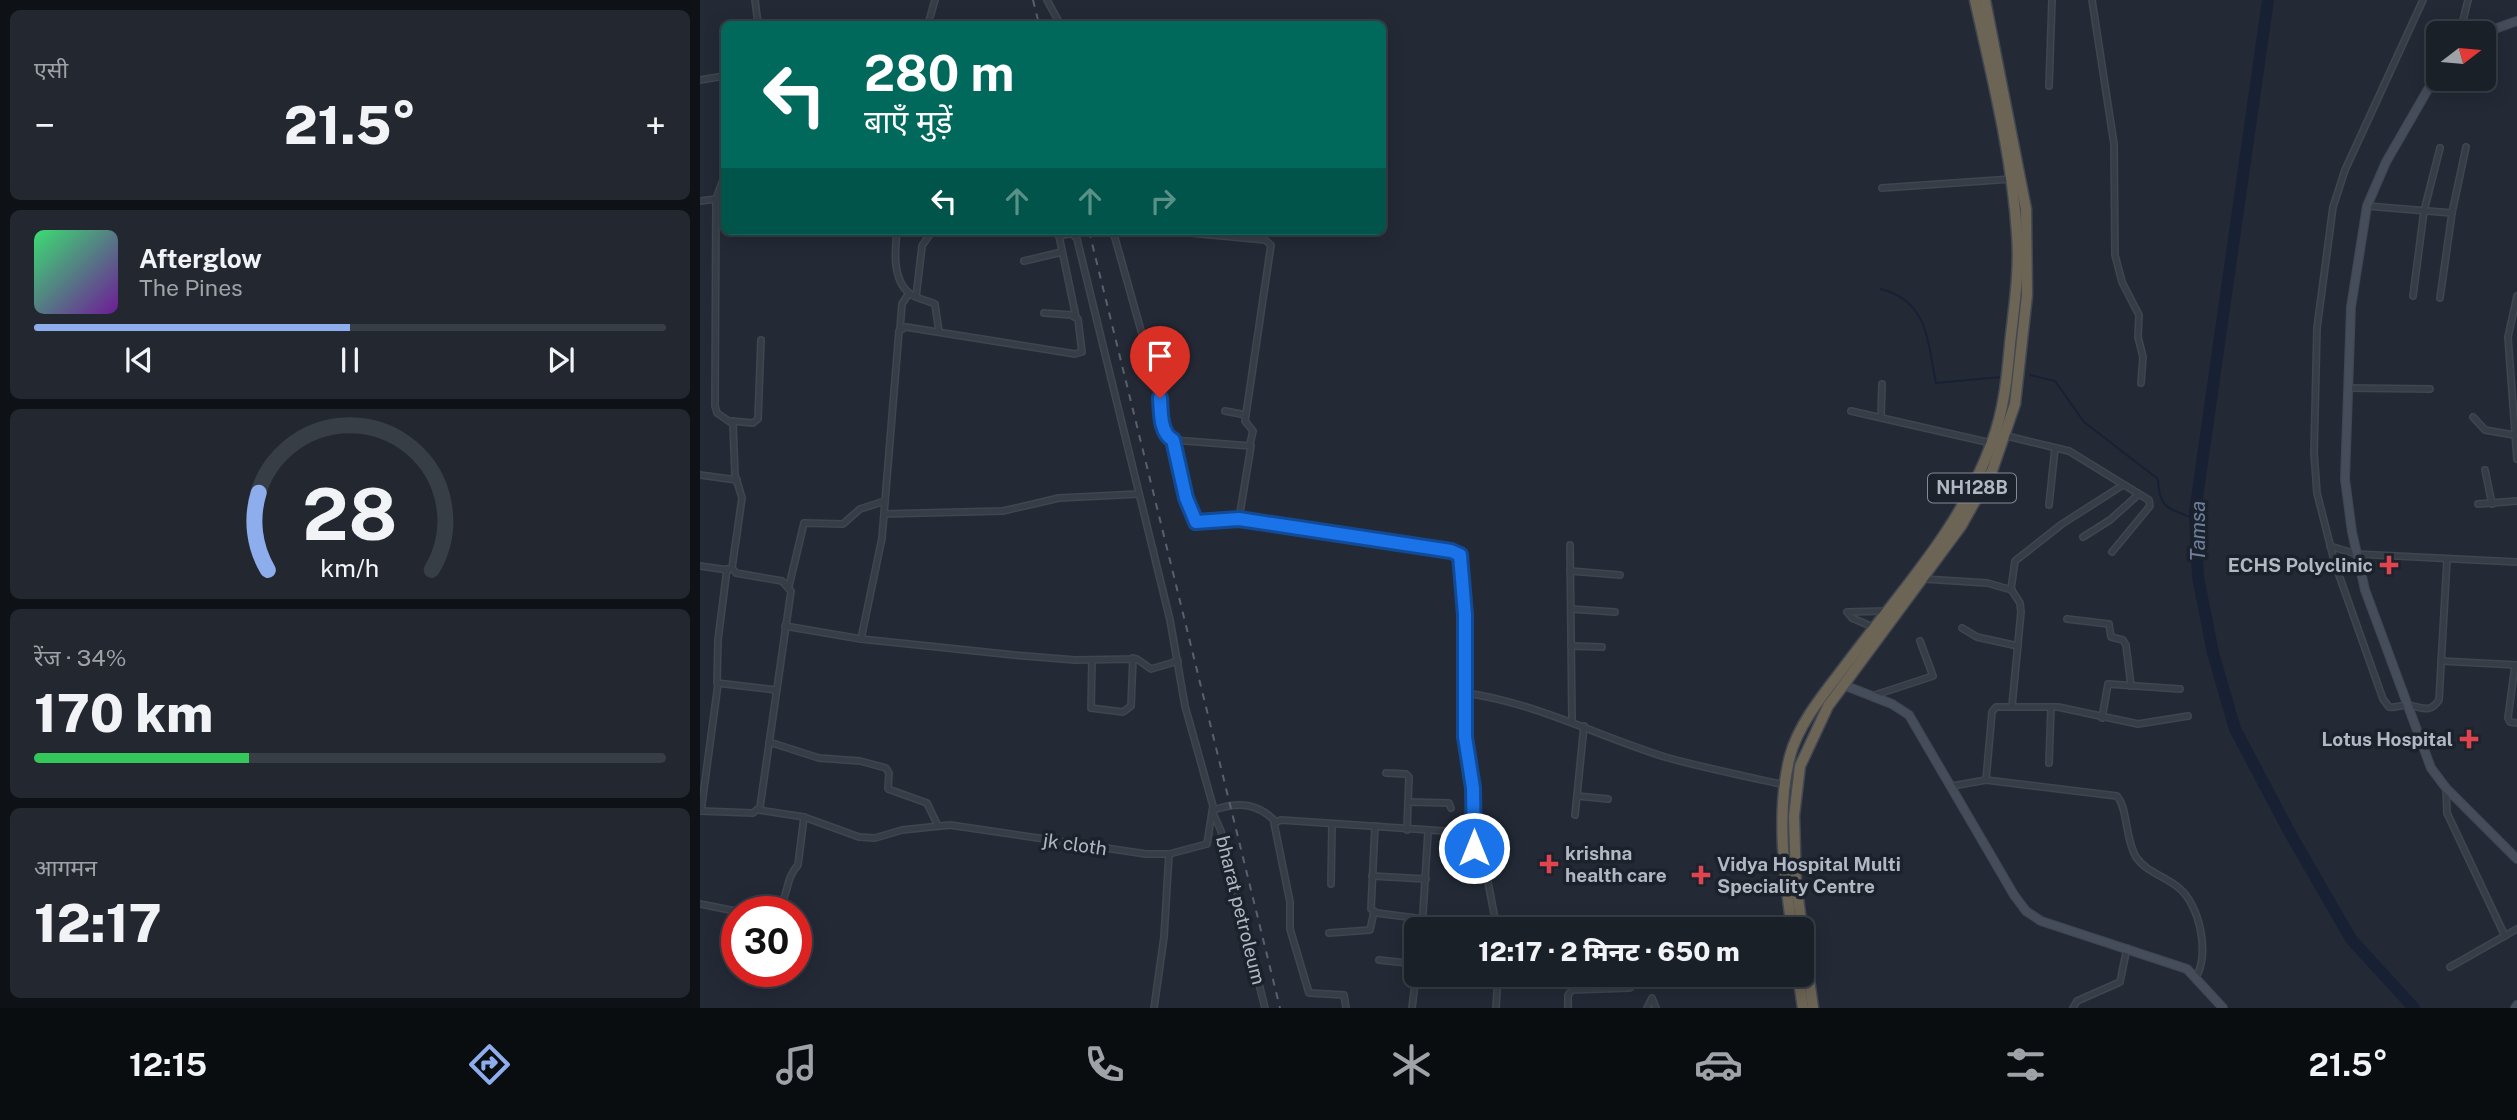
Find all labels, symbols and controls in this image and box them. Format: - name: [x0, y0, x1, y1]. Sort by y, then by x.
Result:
- north arrow: [2426, 21, 2496, 91]
- map controls: [2426, 21, 2496, 91]
- text: 280 m: [864, 44, 1014, 102]
- icon: left: [749, 49, 840, 140]
- text: एसी: [34, 56, 68, 83]
- text: 21.5°: [284, 95, 416, 156]
- text: −: [34, 103, 55, 148]
- text: +: [645, 103, 666, 148]
- text: बाएँ मुड़ें: [864, 103, 952, 140]
- icon: left: [925, 182, 963, 220]
- icon: ahead: [998, 182, 1036, 220]
- icon: ahead: [1071, 182, 1109, 220]
- icon: right: [1144, 182, 1182, 220]
- text: Afterglow: [139, 243, 262, 274]
- text: The Pines: [139, 274, 243, 301]
- pin: [1130, 326, 1190, 398]
- icon: arrive: [1141, 337, 1179, 375]
- icon: previous: [120, 341, 158, 379]
- icon: pause: [331, 341, 369, 379]
- icon: next: [542, 341, 580, 379]
- text: 28: [302, 471, 398, 556]
- road number: NH128B: [1928, 474, 2016, 502]
- water label: Tamsa: [2185, 501, 2210, 561]
- text: km/h: [321, 553, 379, 583]
- place label: ECHS Polyclinic: [2228, 554, 2373, 576]
- marker: ECHS Polyclinic: [2379, 555, 2399, 575]
- text: रेंज · 34%: [34, 644, 126, 671]
- text: 170 km: [34, 683, 213, 744]
- place label: Lotus Hospital: [2321, 728, 2453, 750]
- marker: Lotus Hospital: [2459, 729, 2479, 749]
- position arrow: [1437, 811, 1511, 885]
- street label: jk cloth: [1041, 828, 1108, 859]
- street label: bharat petroleum: [1212, 833, 1270, 987]
- place label: krishna health care: [1565, 842, 1667, 886]
- place label: Vidya Hospital Multi Speciality Centre: [1717, 853, 1901, 897]
- text: आगमन: [34, 854, 97, 881]
- marker: krishna health care: [1539, 854, 1559, 874]
- marker: Vidya Hospital Multi Speciality Centre: [1691, 865, 1711, 885]
- text: 12:17: [34, 893, 162, 954]
- speed limit sign: 30: [721, 896, 812, 987]
- text: 12:17 · 2 मिनट · 650 m: [1478, 936, 1740, 967]
- icon: directions: [465, 1040, 514, 1089]
- icon: music: [772, 1040, 821, 1089]
- icon: phone: [1080, 1040, 1129, 1089]
- icon: climate: [1387, 1040, 1436, 1089]
- icon: car: [1694, 1040, 1743, 1089]
- icon: filters: [2001, 1040, 2050, 1089]
- text: 12:15: [129, 1046, 207, 1083]
- text: 21.5°: [2308, 1046, 2388, 1083]

